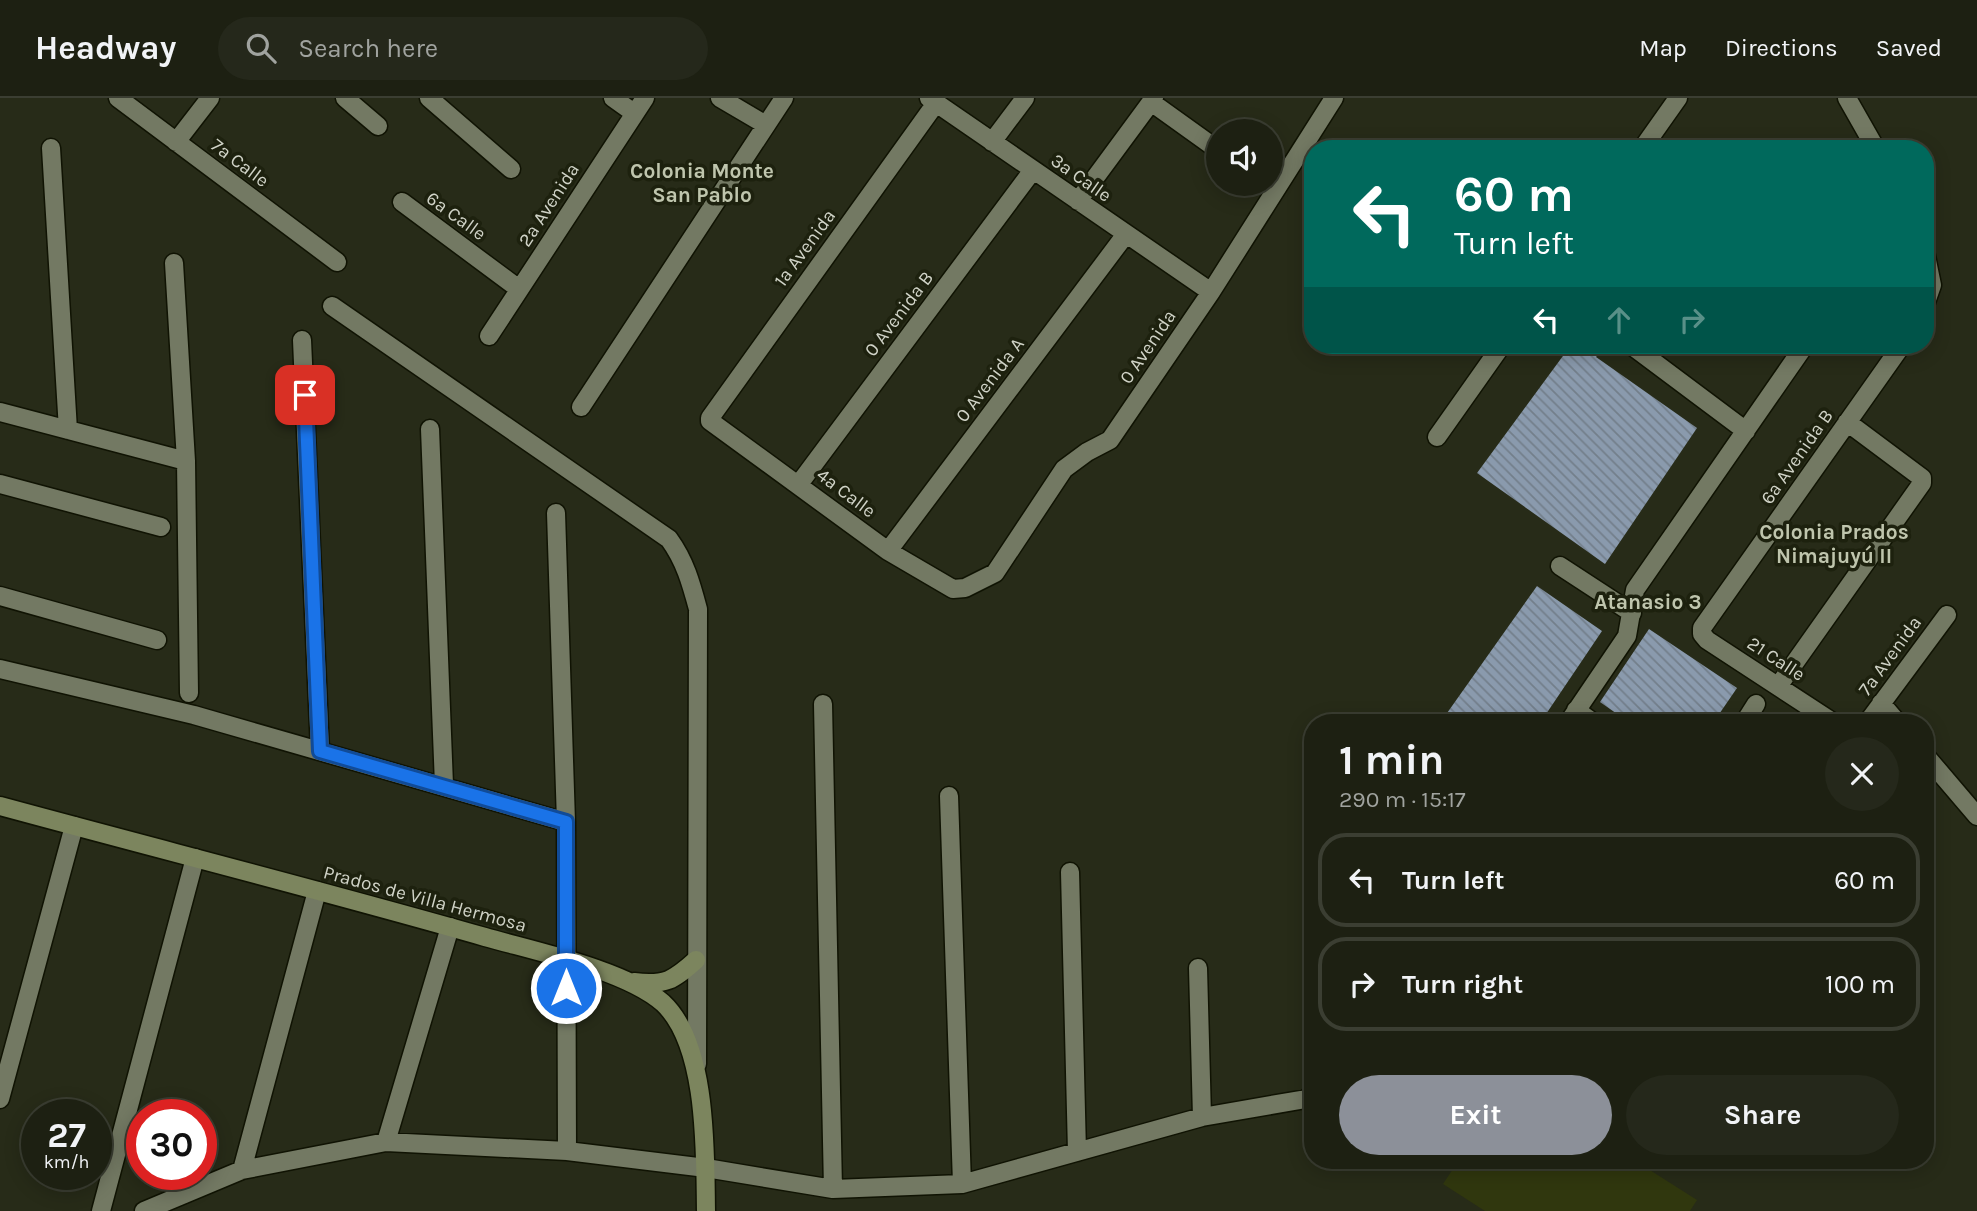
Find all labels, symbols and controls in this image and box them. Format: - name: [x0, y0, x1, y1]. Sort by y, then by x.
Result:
- search box: [218, 17, 708, 80]
- text: Headway: [35, 29, 176, 67]
- icon: search: [242, 29, 280, 67]
- text: Search here: [298, 33, 438, 64]
- text: Map: [1639, 34, 1687, 62]
- text: Directions: [1725, 34, 1838, 62]
- text: Saved: [1876, 34, 1942, 62]
- map controls: [1206, 119, 1283, 196]
- button: sound: [1206, 119, 1283, 196]
- street label: 7a Calle: [207, 134, 273, 192]
- street label: 3a Calle: [1047, 149, 1115, 207]
- street label: 2a Avenida: [514, 159, 584, 251]
- district label: Colonia Monte San Pablo: [630, 159, 774, 207]
- text: 60 m: [1454, 166, 1574, 223]
- icon: left: [1339, 168, 1430, 259]
- street label: 6a Calle: [422, 187, 490, 245]
- street label: 1a Avenida: [770, 205, 840, 291]
- text: Turn left: [1454, 225, 1574, 262]
- street label: 0 Avenida B: [860, 267, 938, 361]
- icon: left: [1527, 301, 1565, 339]
- icon: ahead: [1600, 301, 1638, 339]
- icon: right: [1673, 301, 1711, 339]
- street label: 0 Avenida: [1115, 306, 1181, 388]
- street label: 0 Avenida A: [951, 333, 1029, 427]
- pin: [275, 365, 335, 425]
- icon: arrive: [286, 376, 324, 414]
- street label: 6a Avenida B: [1756, 405, 1838, 509]
- street label: 4a Calle: [812, 464, 880, 522]
- district label: Colonia Prados Nimajuyú II: [1759, 520, 1909, 568]
- district label: Atanasio 3: [1594, 590, 1702, 614]
- street label: 7a Avenida: [1854, 612, 1926, 700]
- street label: 21 Calle: [1743, 632, 1809, 686]
- text: 1 min: [1339, 735, 1444, 785]
- button: close: [1825, 737, 1899, 811]
- text: 290 m · 15:17: [1339, 786, 1466, 813]
- street label: Prados de Villa Hermosa: [321, 861, 529, 937]
- icon: left: [1343, 861, 1381, 899]
- text: Turn left: [1402, 865, 1504, 896]
- text: 60 m: [1834, 865, 1895, 896]
- position arrow: [529, 951, 603, 1025]
- icon: right: [1343, 965, 1381, 1003]
- text: Turn right: [1402, 969, 1523, 1000]
- text: 100 m: [1825, 969, 1895, 1000]
- button: Exit: [1339, 1075, 1612, 1155]
- button: Share: [1626, 1075, 1899, 1155]
- speed limit sign: 30: [126, 1099, 217, 1190]
- text: 27: [47, 1115, 86, 1156]
- text: km/h: [44, 1151, 89, 1173]

